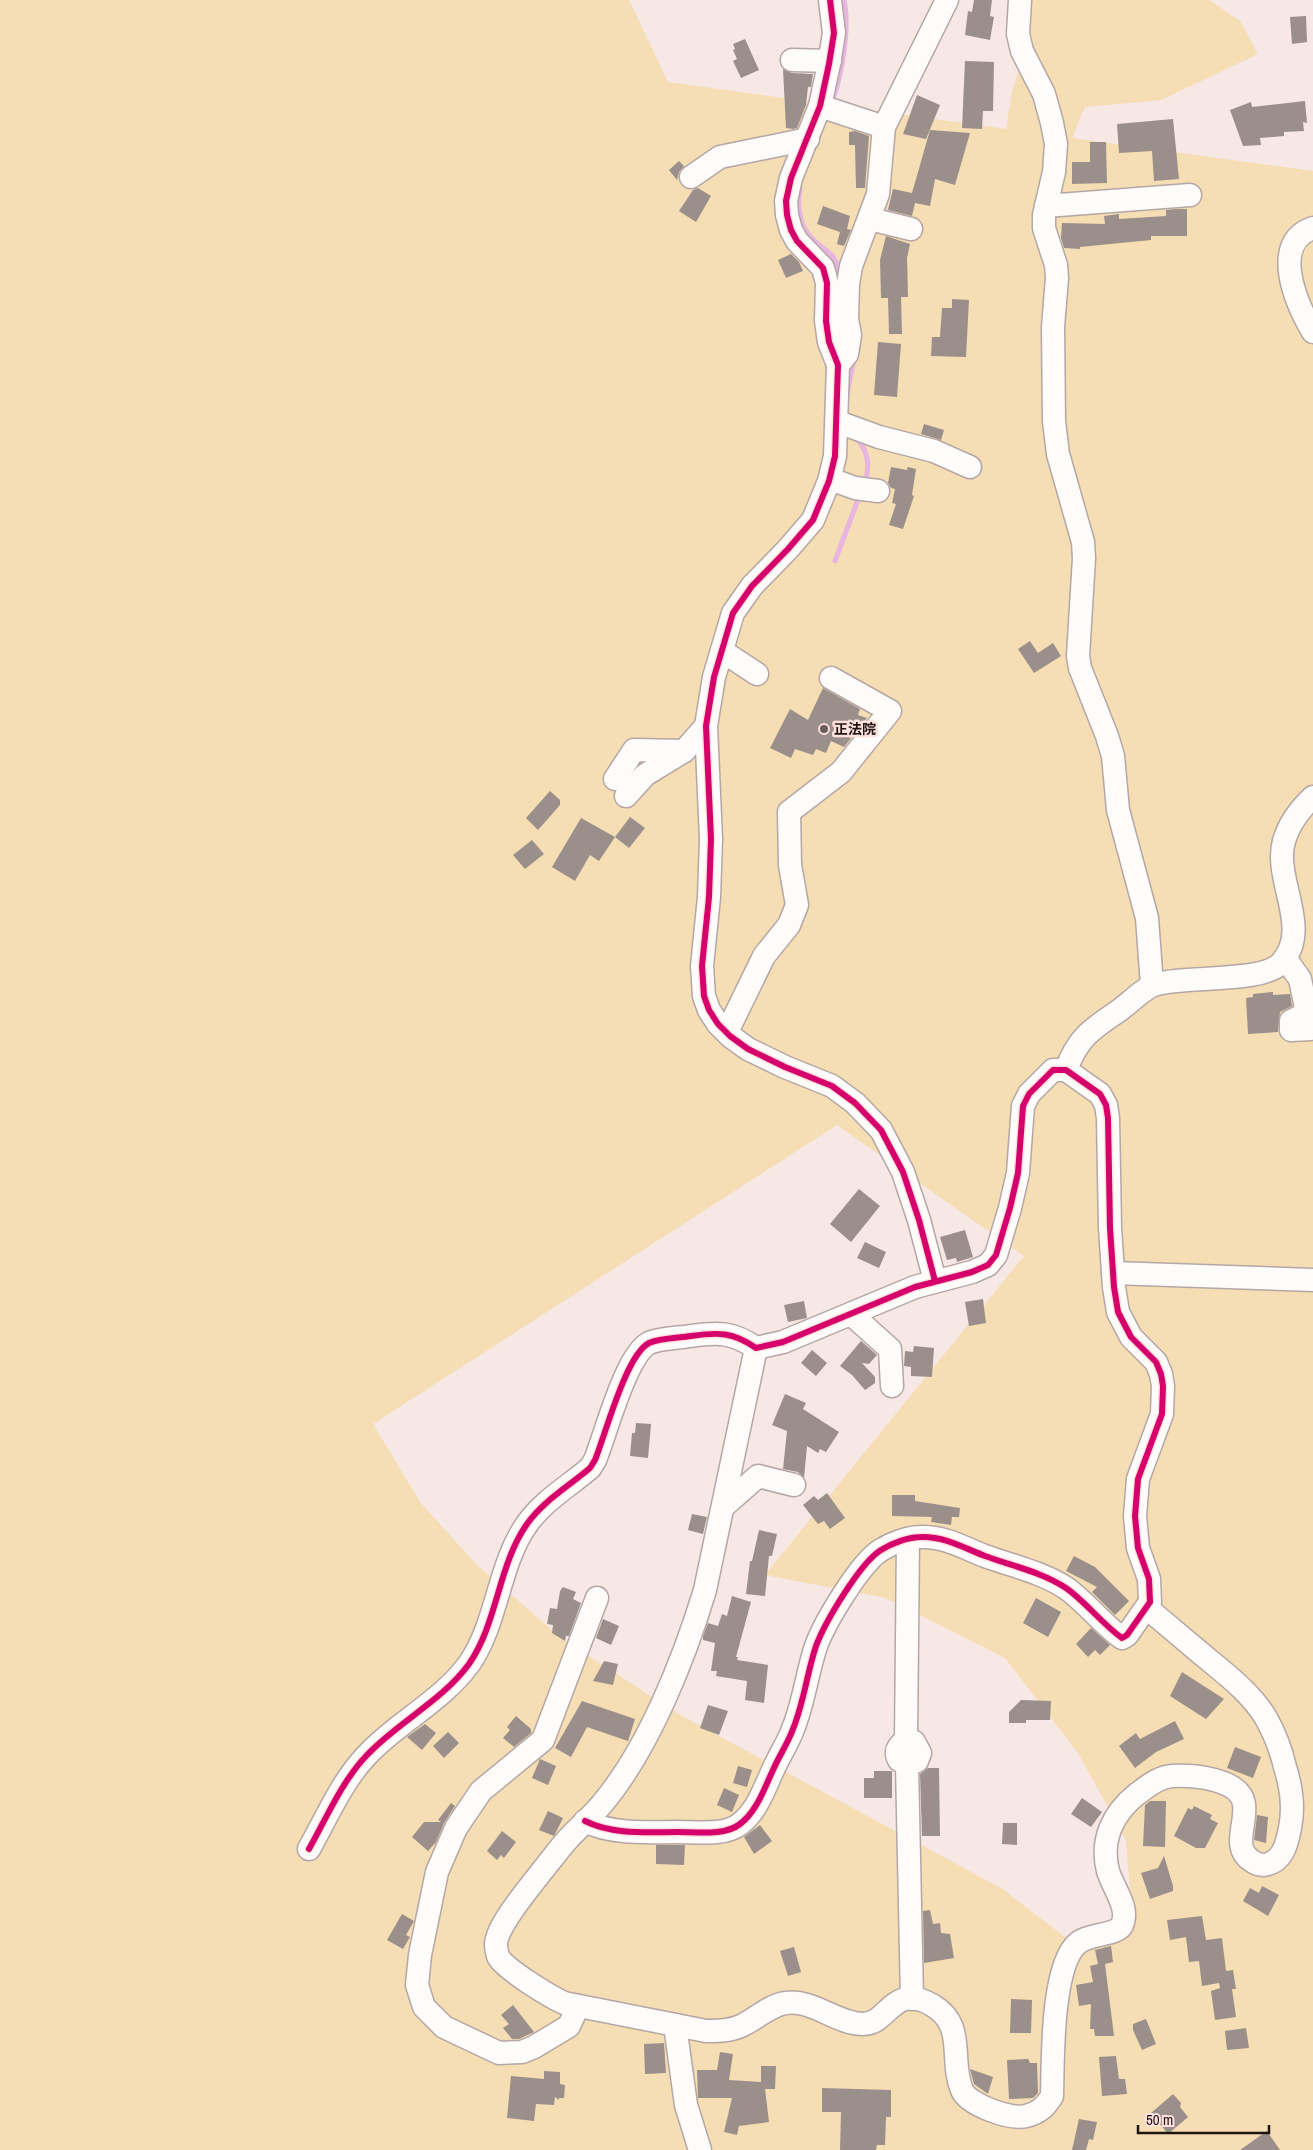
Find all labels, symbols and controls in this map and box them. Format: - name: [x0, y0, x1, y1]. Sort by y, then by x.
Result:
- place label: 正法院: [834, 720, 876, 738]
- marker: 正法院: [818, 723, 830, 735]
- scale bar: [1138, 2102, 1269, 2134]
- text: 50 m: [1146, 2109, 1173, 2130]

